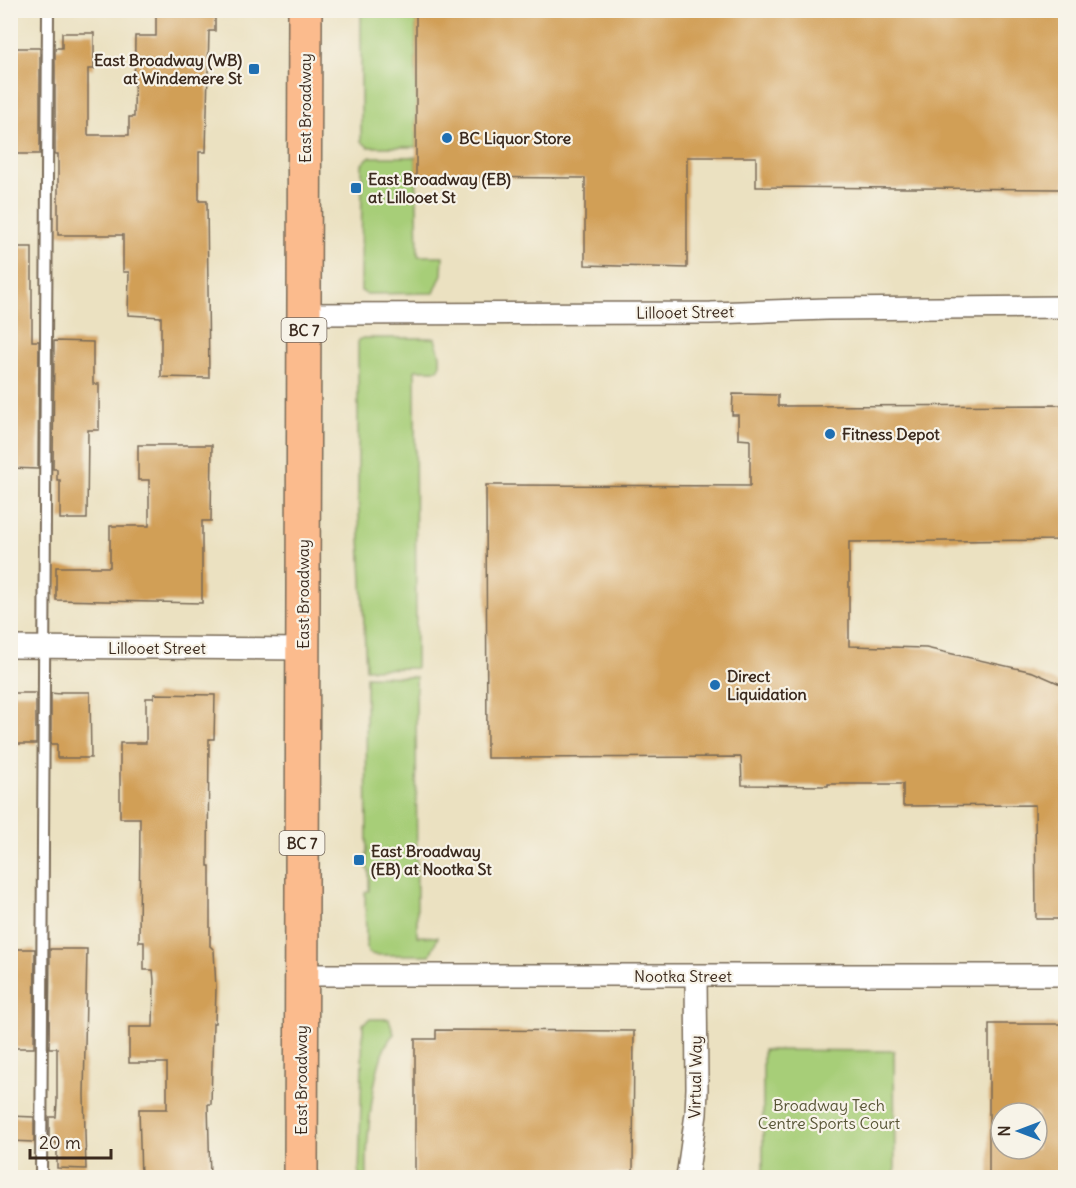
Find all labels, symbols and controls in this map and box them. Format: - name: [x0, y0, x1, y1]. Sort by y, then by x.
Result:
- place label: East Broadway (WB) at Windemere St: [94, 50, 243, 88]
- street label: East Broadway: [295, 53, 315, 163]
- marker: East Broadway (WB) at Windemere St: [247, 62, 261, 76]
- place label: BC Liquor Store: [459, 128, 572, 149]
- marker: BC Liquor Store: [440, 131, 454, 145]
- place label: East Broadway (EB) at Lillooet St: [368, 169, 511, 207]
- marker: East Broadway (EB) at Lillooet St: [349, 181, 363, 195]
- street label: Lillooet Street: [636, 301, 735, 323]
- road number: BC 7: [282, 318, 326, 342]
- place label: Fitness Depot: [842, 424, 940, 445]
- marker: Fitness Depot: [823, 427, 837, 441]
- street label: East Broadway: [293, 539, 313, 649]
- street label: Lillooet Street: [108, 638, 207, 658]
- place label: Direct Liquidation: [727, 666, 807, 705]
- marker: Direct Liquidation: [708, 678, 722, 692]
- road number: BC 7: [280, 831, 324, 855]
- place label: East Broadway (EB) at Nootka St: [371, 841, 492, 880]
- marker: East Broadway (EB) at Nootka St: [352, 853, 366, 867]
- street label: Nootka Street: [634, 966, 733, 986]
- street label: East Broadway: [291, 1025, 311, 1135]
- street label: Virtual Way: [684, 1035, 706, 1119]
- park label: Broadway Tech Centre Sports Court: [758, 1095, 901, 1133]
- north arrow: [989, 1101, 1049, 1161]
- scale bar: [30, 1122, 111, 1160]
- text: N: [994, 1125, 1014, 1137]
- text: 20 m: [39, 1131, 81, 1154]

